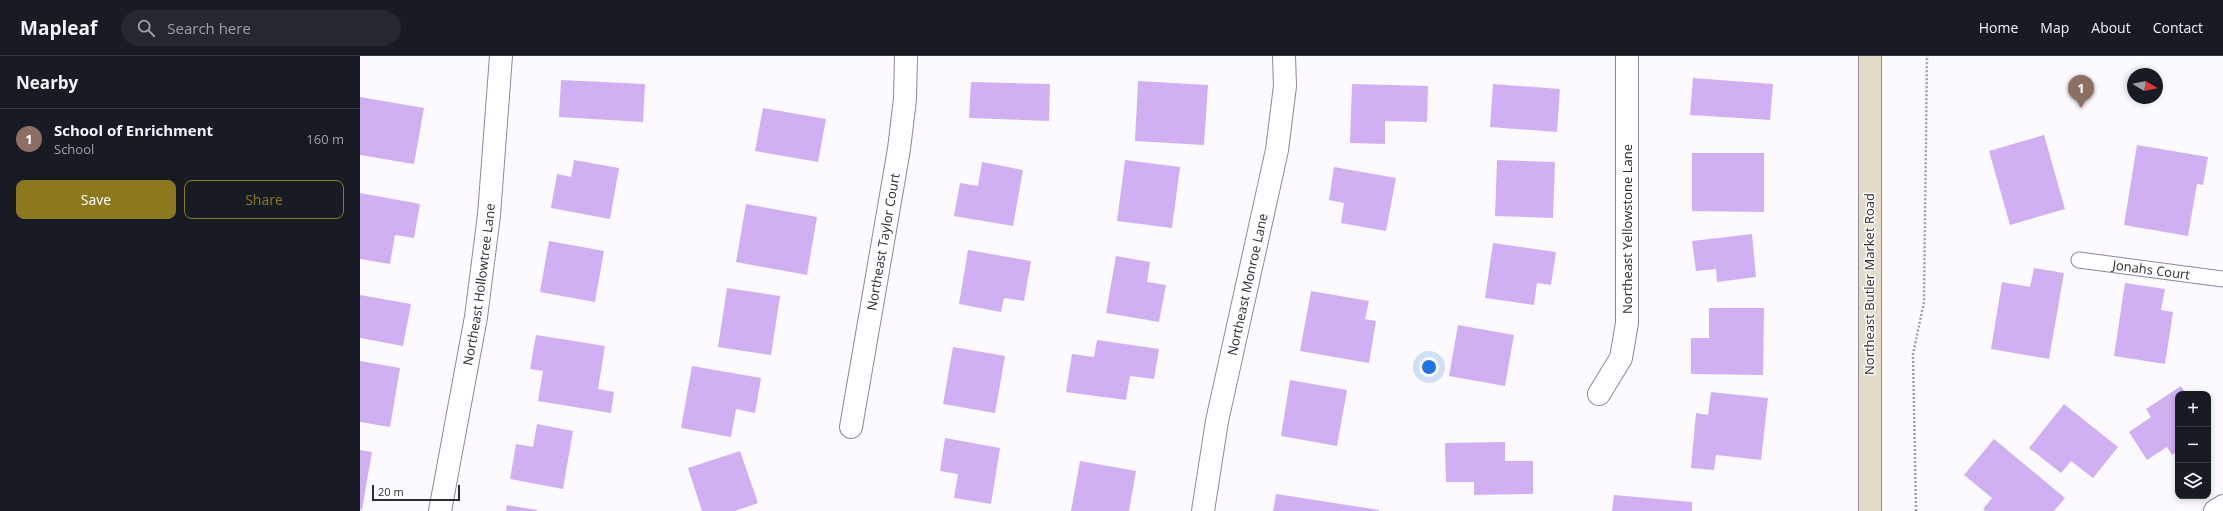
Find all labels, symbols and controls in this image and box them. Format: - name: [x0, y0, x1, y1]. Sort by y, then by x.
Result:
- search box: [121, 10, 401, 46]
- text: Mapleaf: [20, 15, 97, 41]
- icon: search: [135, 17, 157, 39]
- text: Search here: [167, 18, 251, 38]
- text: Home: [1979, 18, 2018, 37]
- text: Map: [2040, 18, 2069, 37]
- text: About: [2091, 18, 2131, 37]
- text: Contact: [2153, 18, 2203, 37]
- north arrow: [2127, 68, 2163, 104]
- text: Nearby: [16, 71, 78, 94]
- pin: 1: [2068, 75, 2094, 108]
- text: School of Enrichment: [54, 120, 213, 140]
- text: 1: [25, 130, 33, 148]
- text: 160 m: [306, 130, 344, 148]
- text: School: [54, 140, 94, 158]
- street label: Northeast Yellowstone Lane: [1618, 144, 1636, 314]
- street label: Northeast Taylor Court: [862, 171, 904, 312]
- button: Save: [16, 180, 176, 219]
- button: Share: [184, 180, 344, 219]
- street label: Northeast Butler Market Road: [1860, 193, 1878, 375]
- street label: Northeast Hollowtree Lane: [458, 203, 499, 367]
- street label: Northeast Monroe Lane: [1223, 212, 1272, 357]
- street label: Jonahs Court: [2109, 255, 2192, 284]
- your location: [1419, 357, 1439, 377]
- map controls: [2175, 391, 2211, 499]
- button: +: [2175, 391, 2211, 427]
- button: −: [2175, 427, 2211, 463]
- button: layers: [2175, 463, 2211, 499]
- scale bar: [372, 483, 460, 502]
- text: 20 m: [378, 484, 404, 499]

